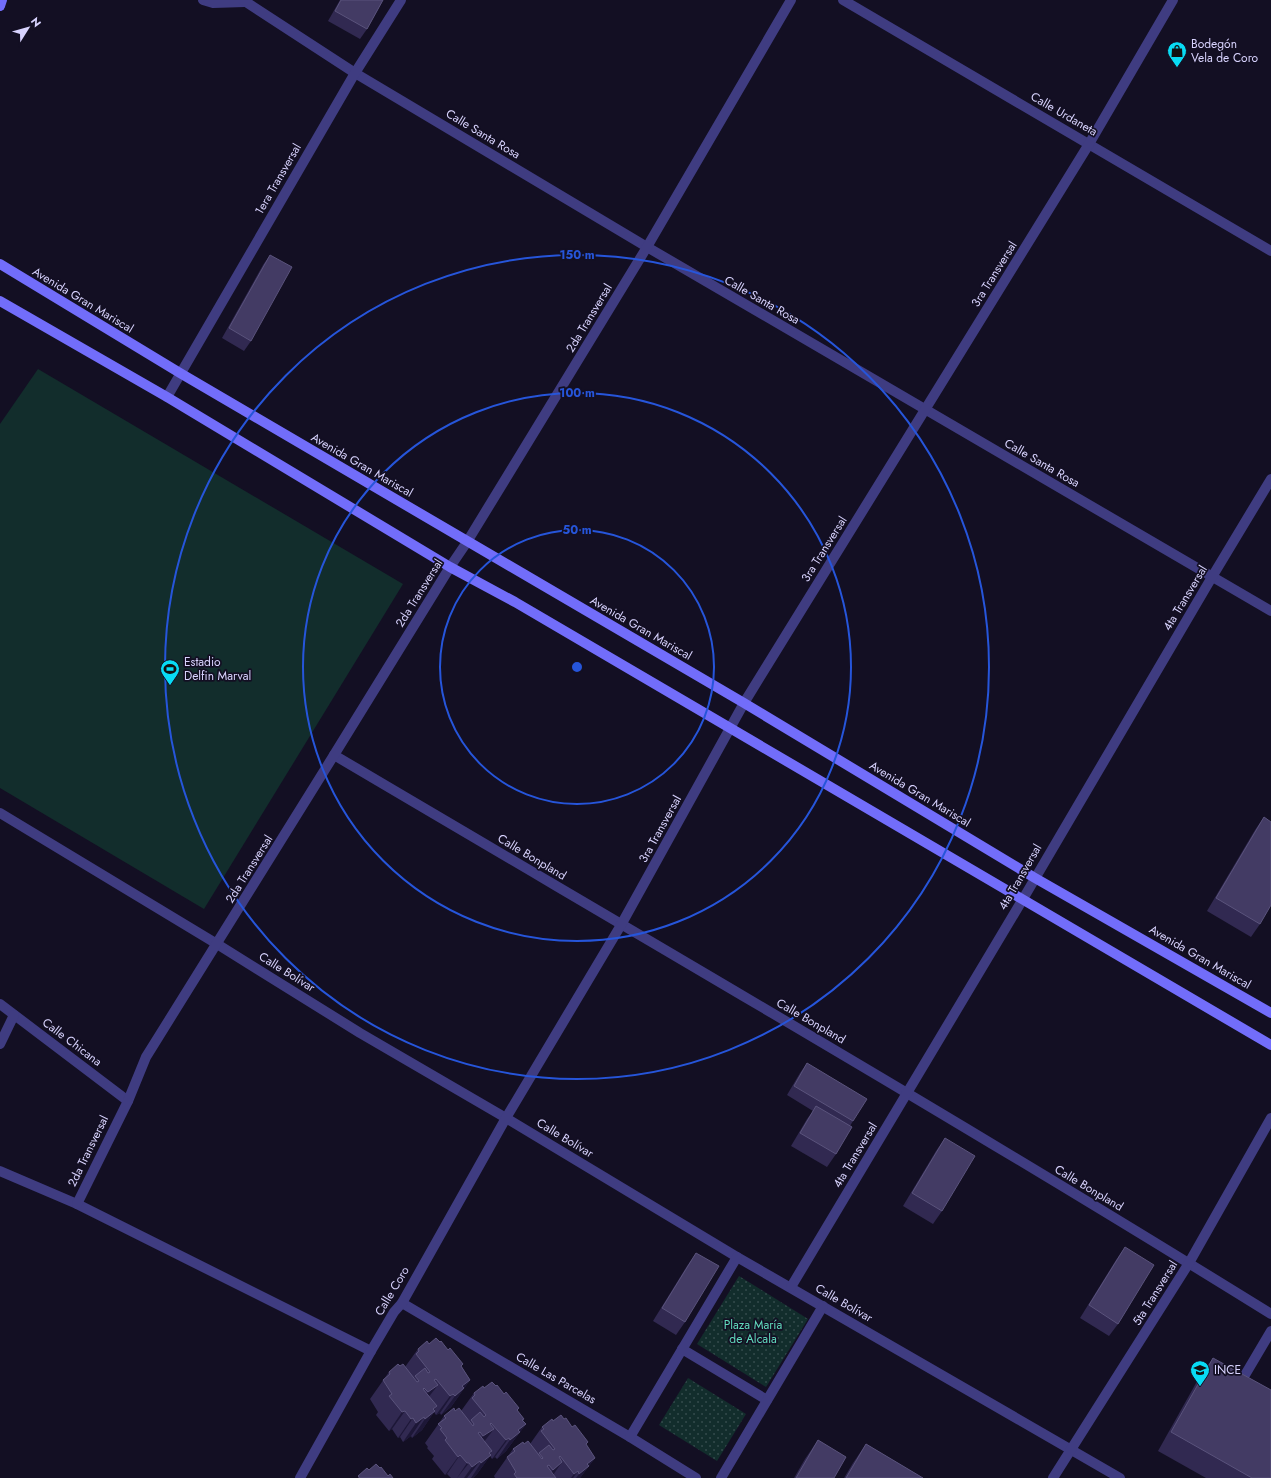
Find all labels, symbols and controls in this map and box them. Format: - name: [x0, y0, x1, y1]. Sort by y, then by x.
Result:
- north arrow: [8, 8, 48, 48]
- text: N: [27, 14, 45, 30]
- place label: Bodegón Vela de Coro: [1191, 35, 1259, 67]
- shop icon: Bodegón Vela de Coro: [1166, 40, 1188, 68]
- street label: Calle Urdaneta: [1027, 88, 1101, 141]
- street label: Calle Santa Rosa: [442, 105, 524, 163]
- street label: 1era Transversal: [250, 140, 306, 218]
- street label: 3ra Transversal: [967, 238, 1021, 310]
- text: 150 m: [559, 246, 595, 264]
- street label: Avenida Gran Mariscal: [29, 263, 137, 337]
- street label: Calle Santa Rosa: [721, 271, 803, 329]
- street label: 2da Transversal: [561, 280, 617, 356]
- text: 100 m: [559, 384, 595, 402]
- street label: Avenida Gran Mariscal: [308, 428, 416, 502]
- street label: Calle Santa Rosa: [1001, 434, 1083, 492]
- street label: 3ra Transversal: [797, 513, 851, 585]
- text: 50 m: [562, 521, 592, 539]
- street label: 2da Transversal: [391, 555, 447, 631]
- street label: 4ta Transversal: [1158, 562, 1212, 634]
- street label: Avenida Gran Mariscal: [587, 591, 695, 665]
- place label: Estadio Delfin Marval: [184, 653, 251, 685]
- sports icon: Estadio Delfin Marval: [159, 658, 181, 686]
- centre of rings: [570, 660, 584, 674]
- street label: Avenida Gran Mariscal: [866, 757, 974, 831]
- street label: 3ra Transversal: [634, 792, 686, 866]
- street label: Calle Bonpland: [494, 829, 570, 885]
- street label: 2da Transversal: [221, 831, 277, 907]
- street label: 4ta Transversal: [994, 841, 1046, 913]
- street label: Avenida Gran Mariscal: [1146, 920, 1254, 994]
- street label: Calle Bolívar: [255, 948, 319, 997]
- street label: Calle Bonpland: [773, 994, 849, 1048]
- street label: Calle Chicana: [38, 1014, 106, 1071]
- street label: 2da Transversal: [63, 1112, 113, 1190]
- street label: Calle Bolívar: [533, 1114, 598, 1163]
- street label: 4ta Transversal: [828, 1119, 882, 1191]
- street label: Calle Bonpland: [1051, 1160, 1127, 1216]
- street label: 5ta Transversal: [1128, 1257, 1182, 1329]
- street label: Calle Coro: [370, 1263, 414, 1319]
- street label: Calle Bolívar: [812, 1279, 877, 1327]
- park label: Plaza María de Alcala: [724, 1316, 782, 1348]
- street label: Calle Las Parcelas: [512, 1348, 600, 1408]
- school or university icon: INCE: [1189, 1359, 1211, 1387]
- place label: INCE: [1214, 1361, 1241, 1379]

